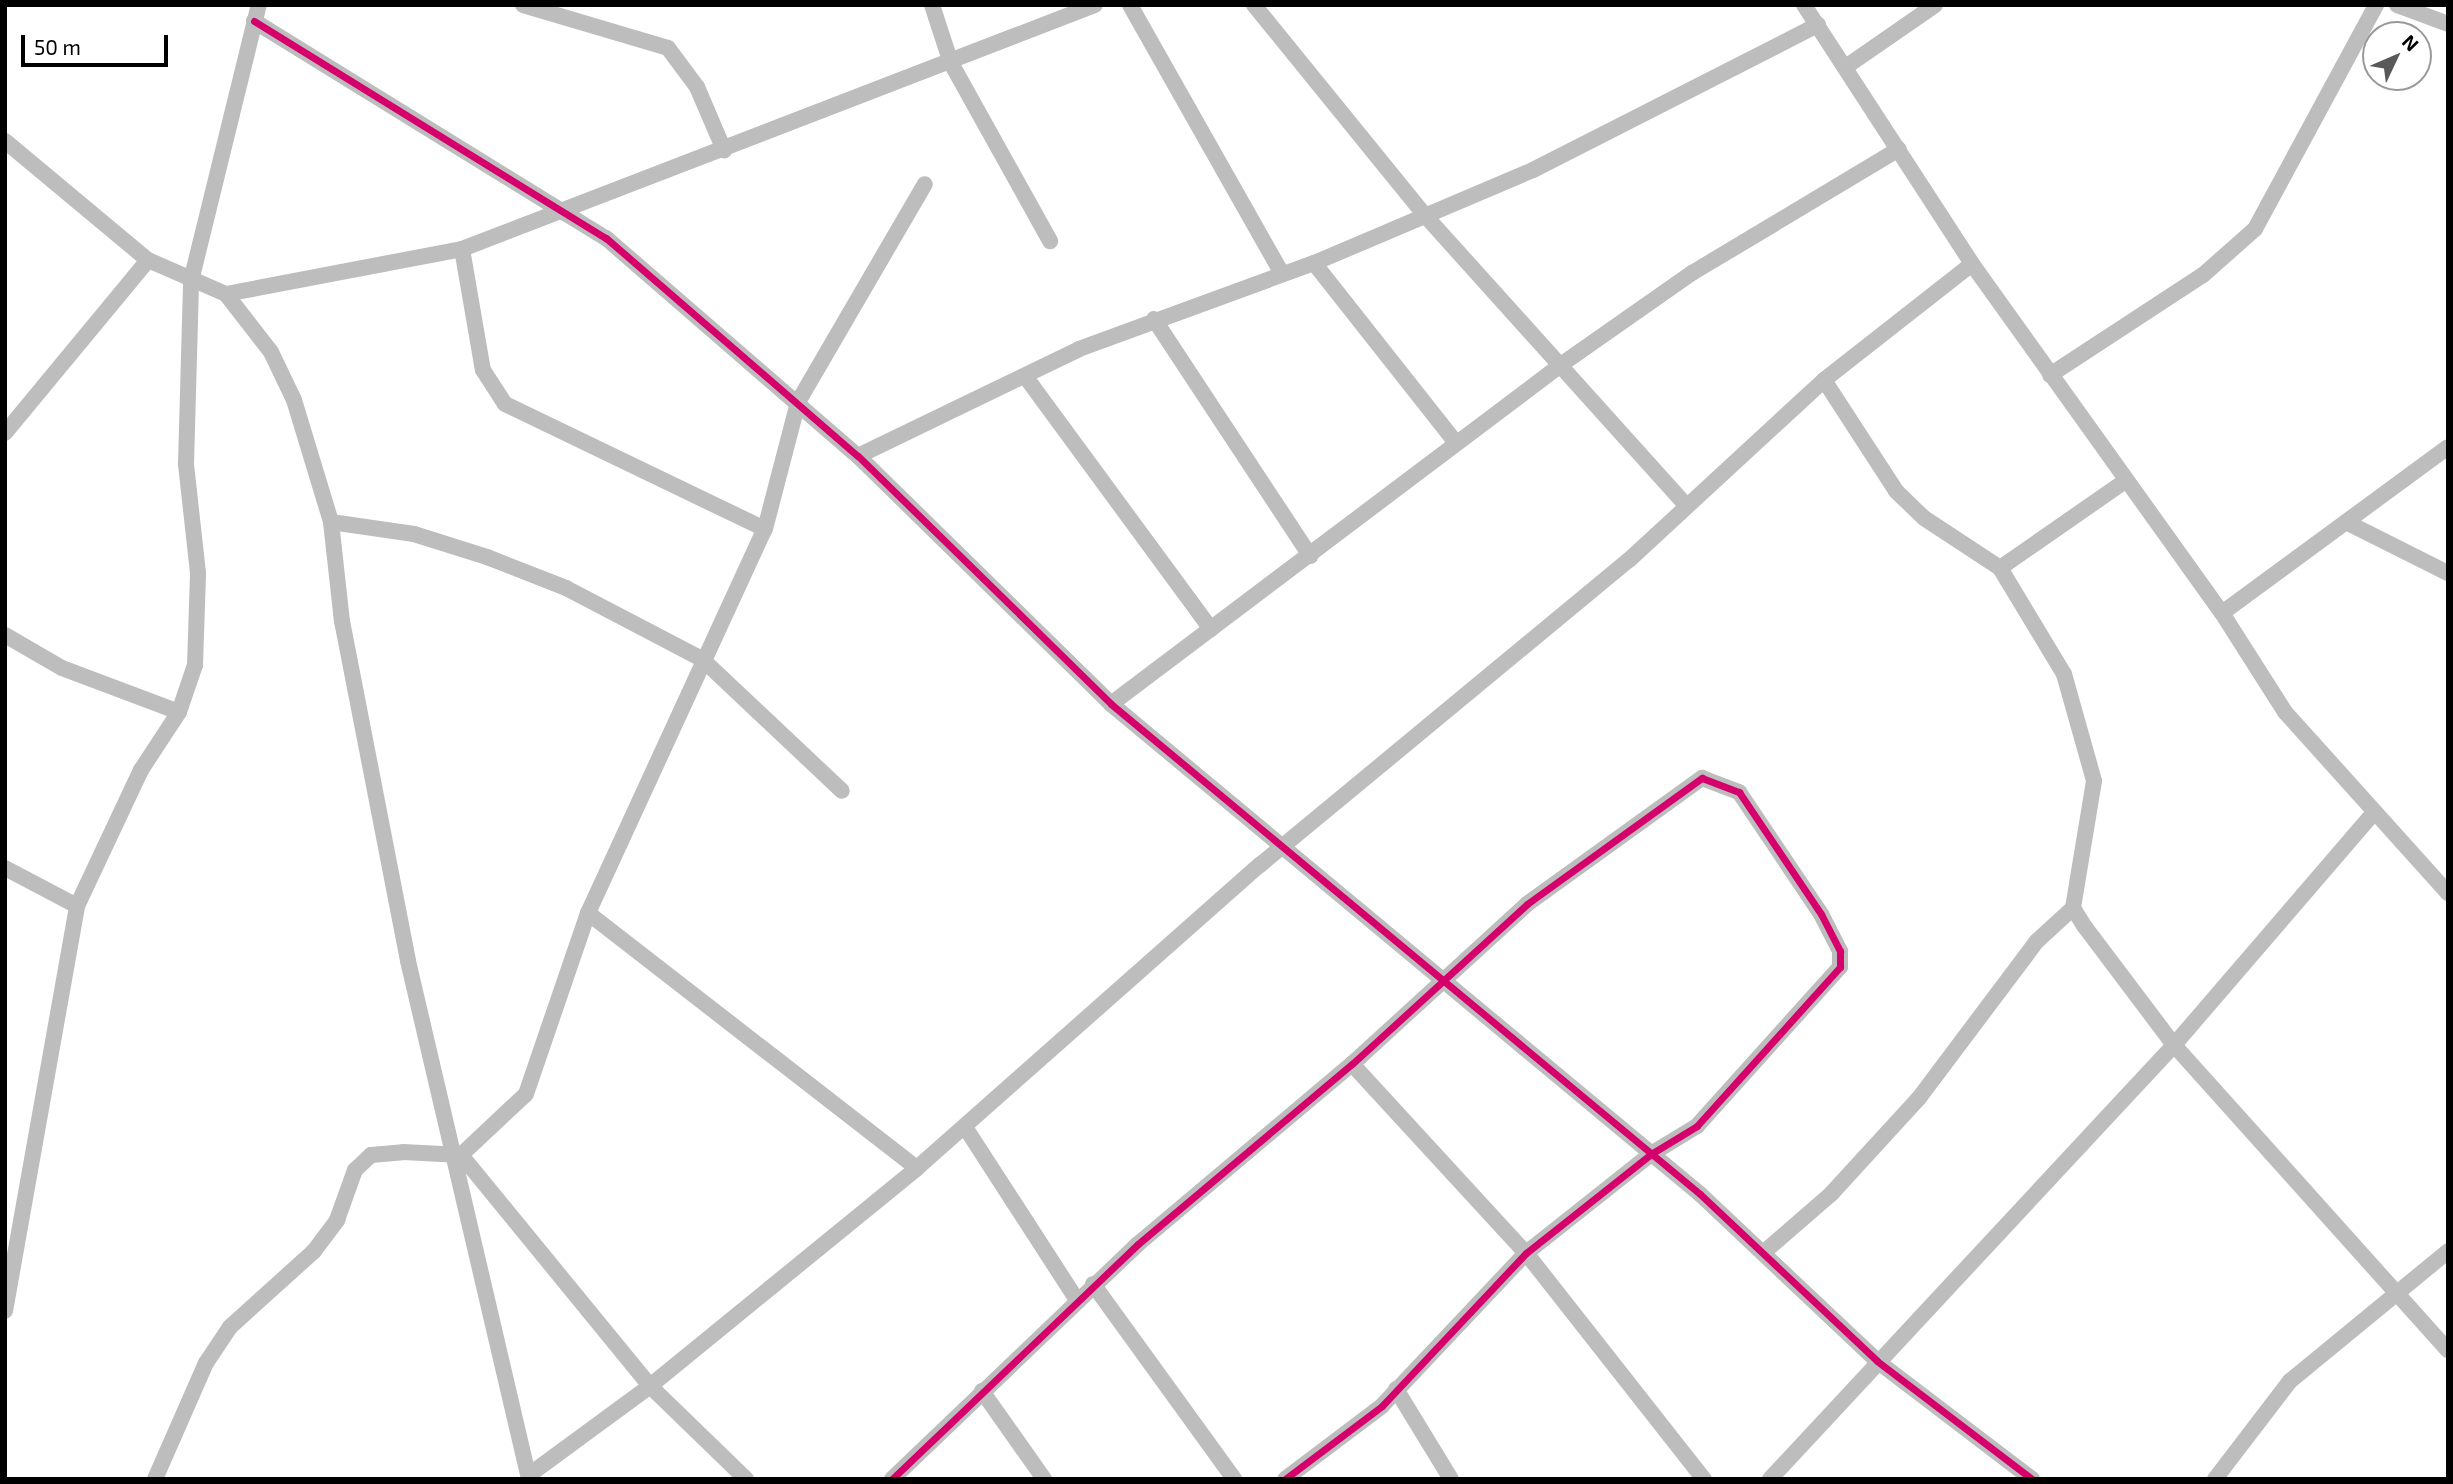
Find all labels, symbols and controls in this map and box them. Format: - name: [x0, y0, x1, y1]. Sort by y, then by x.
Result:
- scale bar: [24, 21, 172, 65]
- north arrow: [2362, 21, 2432, 91]
- text: N: [2398, 30, 2424, 55]
- text: 50 m: [34, 34, 81, 59]

